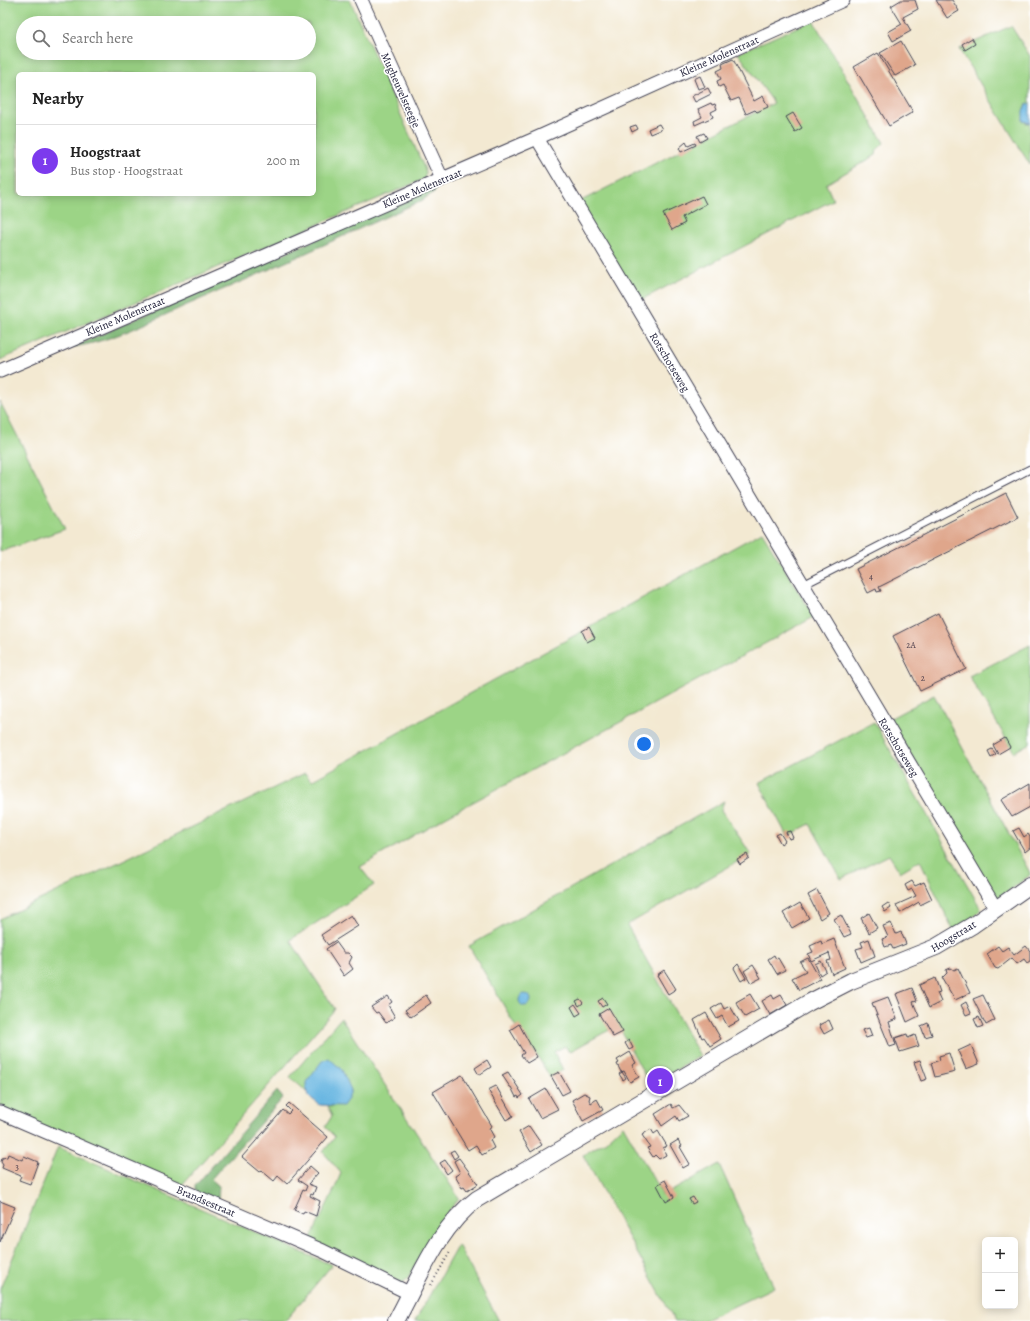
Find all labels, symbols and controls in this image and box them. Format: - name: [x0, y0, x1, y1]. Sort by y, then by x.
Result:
- search box: [16, 16, 316, 60]
- icon: search: [30, 27, 52, 49]
- text: Search here: [62, 28, 133, 48]
- street label: Kleine Molenstraat: [677, 32, 761, 81]
- street label: Mugheuvelsteegje: [377, 50, 424, 130]
- text: Nearby: [32, 87, 83, 110]
- text: Hoogstraat: [70, 142, 141, 162]
- text: 1: [43, 152, 47, 169]
- text: 200 m: [267, 152, 300, 169]
- text: Bus stop · Hoogstraat: [70, 162, 183, 179]
- street label: Kleine Molenstraat: [380, 165, 465, 212]
- street label: Kleine Molenstraat: [83, 293, 168, 340]
- street label: Rotschotseweg: [646, 330, 693, 395]
- house number: 4: [869, 570, 873, 582]
- house number: 2A: [906, 639, 917, 651]
- house number: 2: [921, 672, 926, 684]
- street label: Rotschotseweg: [875, 715, 922, 780]
- your location: [634, 734, 654, 754]
- street label: Hoogstraat: [928, 917, 979, 956]
- pin: 1: [647, 1066, 673, 1096]
- house number: 3: [15, 1161, 19, 1173]
- street label: Brandsestraat: [174, 1182, 238, 1221]
- map controls: [982, 1237, 1018, 1309]
- button: +: [982, 1237, 1018, 1273]
- button: −: [982, 1273, 1018, 1309]

